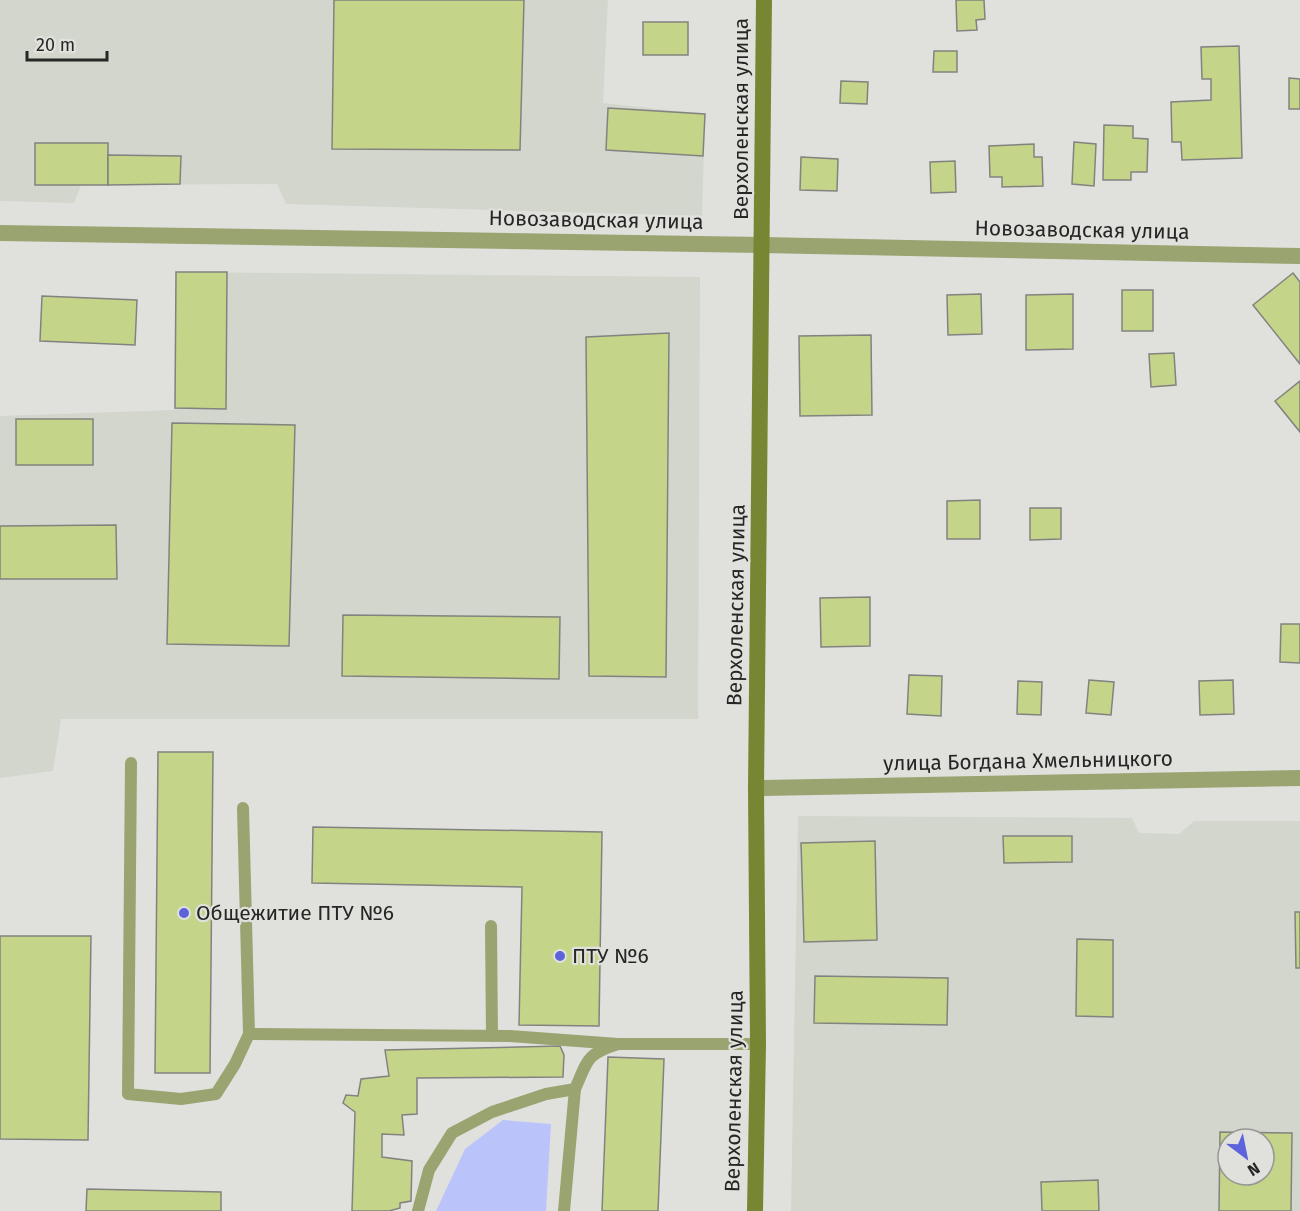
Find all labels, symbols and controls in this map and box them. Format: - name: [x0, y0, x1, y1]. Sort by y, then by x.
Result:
- street label: Верхоленская улица: [728, 18, 754, 220]
- scale bar: [27, 24, 106, 62]
- text: 20 m: [36, 34, 75, 56]
- street label: Новозаводская улица: [488, 205, 704, 235]
- street label: Новозаводская улица: [974, 215, 1190, 245]
- street label: Верхоленская улица: [721, 504, 751, 706]
- street label: улица Богдана Хмельницкого: [883, 745, 1173, 777]
- place label: Общежитие ПТУ №6: [196, 900, 394, 926]
- marker: Общежитие ПТУ №6: [177, 906, 191, 920]
- place label: ПТУ №6: [572, 943, 649, 969]
- marker: ПТУ №6: [553, 949, 567, 963]
- street label: Верхоленская улица: [719, 990, 749, 1192]
- north arrow: [1216, 1127, 1276, 1187]
- text: N: [1244, 1158, 1263, 1180]

